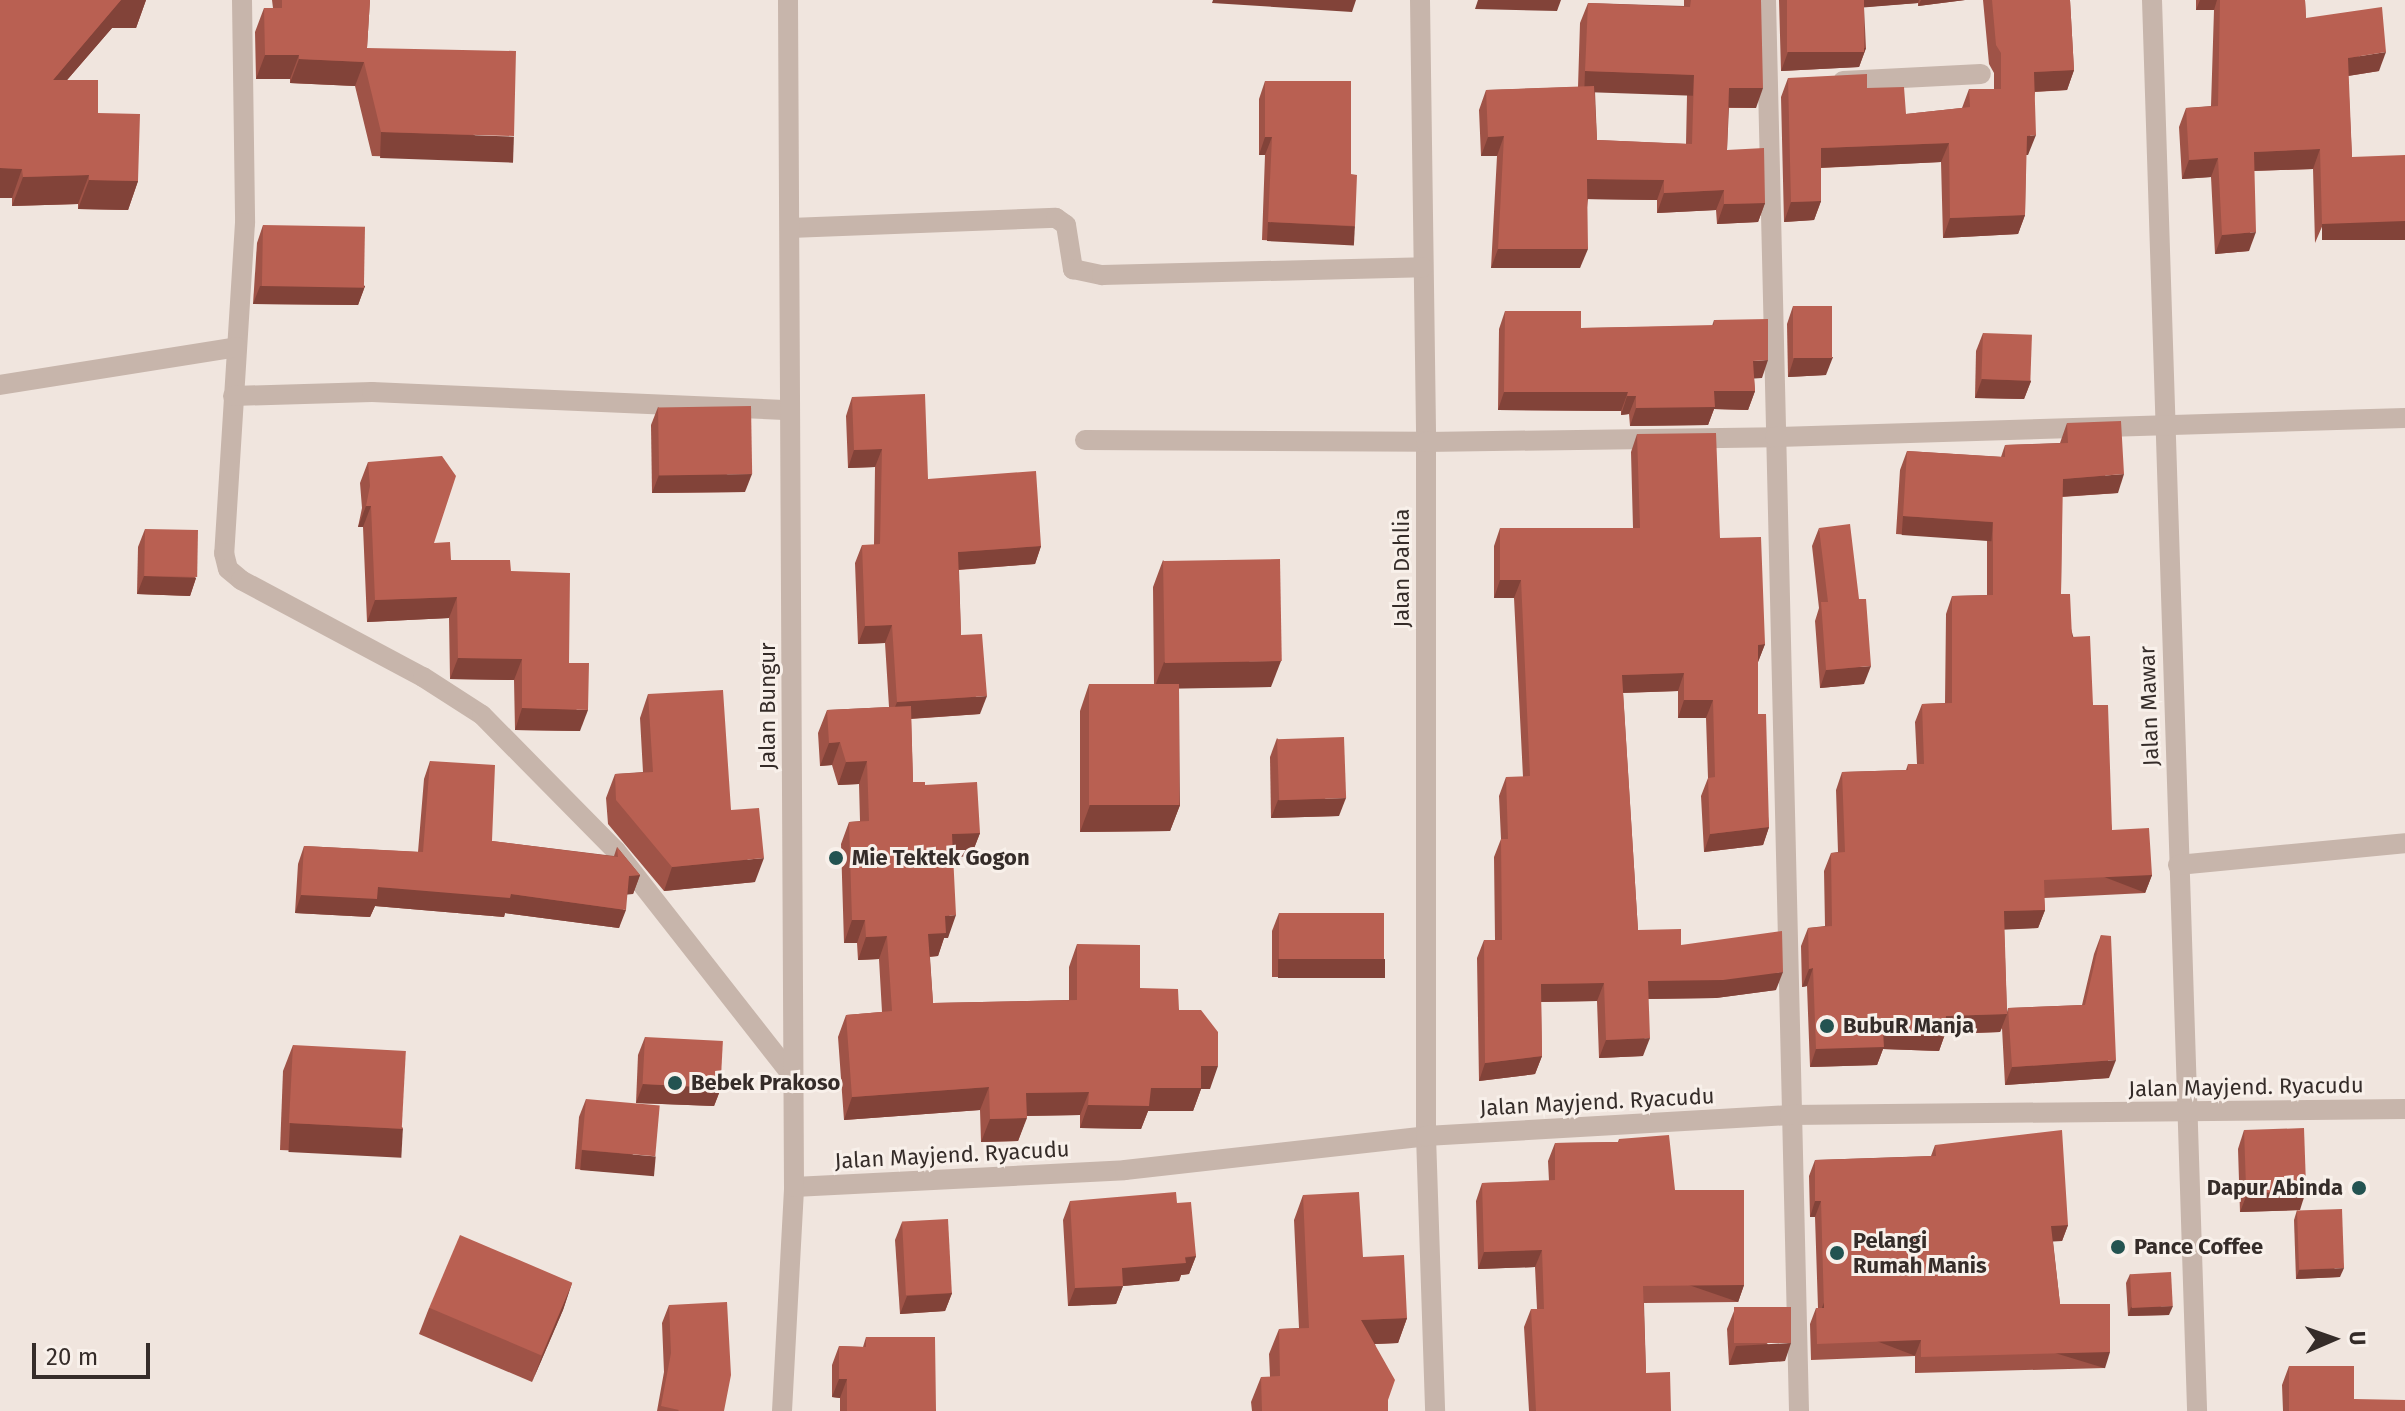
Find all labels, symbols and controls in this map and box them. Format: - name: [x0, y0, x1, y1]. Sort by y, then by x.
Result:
- street label: Jalan Dahlia: [1389, 509, 1415, 627]
- street label: Jalan Bungur: [755, 642, 781, 770]
- street label: Jalan Mawar: [2134, 645, 2164, 767]
- place label: Mie Tektek Gogon: [852, 845, 1030, 871]
- marker: Mie Tektek Gogon: [827, 849, 845, 867]
- place label: BubuR Manja: [1843, 1013, 1974, 1039]
- marker: BubuR Manja: [1818, 1017, 1836, 1035]
- place label: Bebek Prakoso: [691, 1070, 840, 1096]
- street label: Jalan Mayjend. Ryacudu: [2128, 1072, 2364, 1102]
- marker: Bebek Prakoso: [666, 1074, 684, 1092]
- street label: Jalan Mayjend. Ryacudu: [1479, 1083, 1715, 1121]
- street label: Jalan Mayjend. Ryacudu: [834, 1136, 1070, 1174]
- place label: Dapur Abinda: [2207, 1175, 2343, 1201]
- marker: Dapur Abinda: [2350, 1179, 2368, 1197]
- place label: Pelangi Rumah Manis: [1853, 1227, 1987, 1278]
- place label: Pance Coffee: [2134, 1234, 2263, 1260]
- marker: Pance Coffee: [2109, 1238, 2127, 1256]
- marker: Pelangi Rumah Manis: [1828, 1244, 1846, 1262]
- north arrow: [2293, 1299, 2373, 1379]
- scale bar: [36, 1327, 154, 1377]
- text: U: [2344, 1331, 2371, 1346]
- text: 20 m: [46, 1343, 98, 1371]

